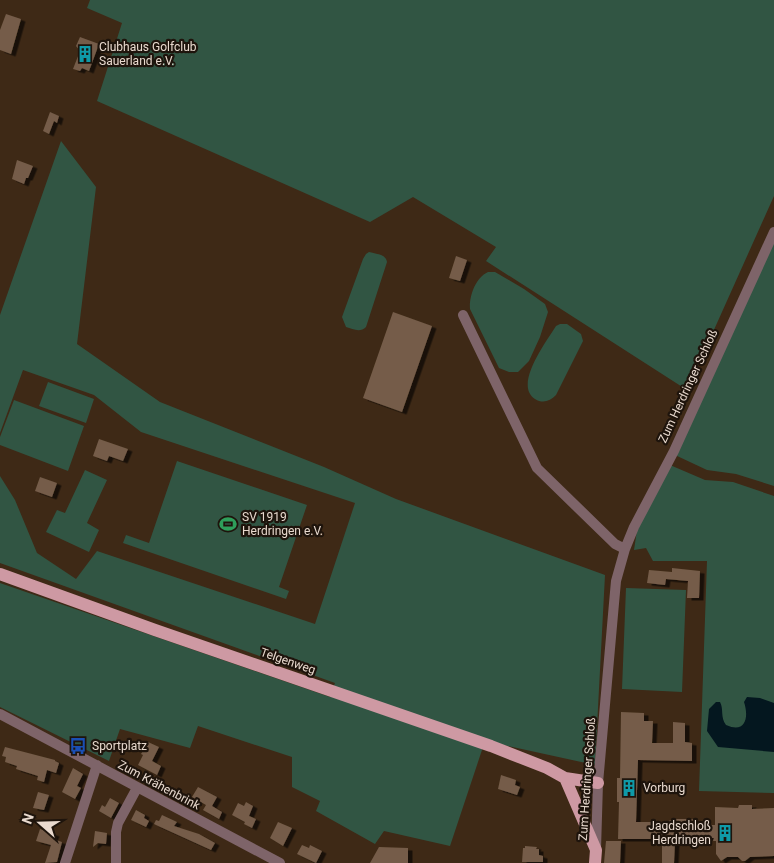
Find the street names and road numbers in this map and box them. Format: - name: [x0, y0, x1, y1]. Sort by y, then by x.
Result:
- street label: Zum Herdringer Schloß: [656, 327, 720, 445]
- street label: Telgenweg: [258, 645, 318, 677]
- street label: Zum Herdringer Schloß: [576, 717, 598, 841]
- street label: Zum Krähenbrink: [115, 757, 203, 813]

